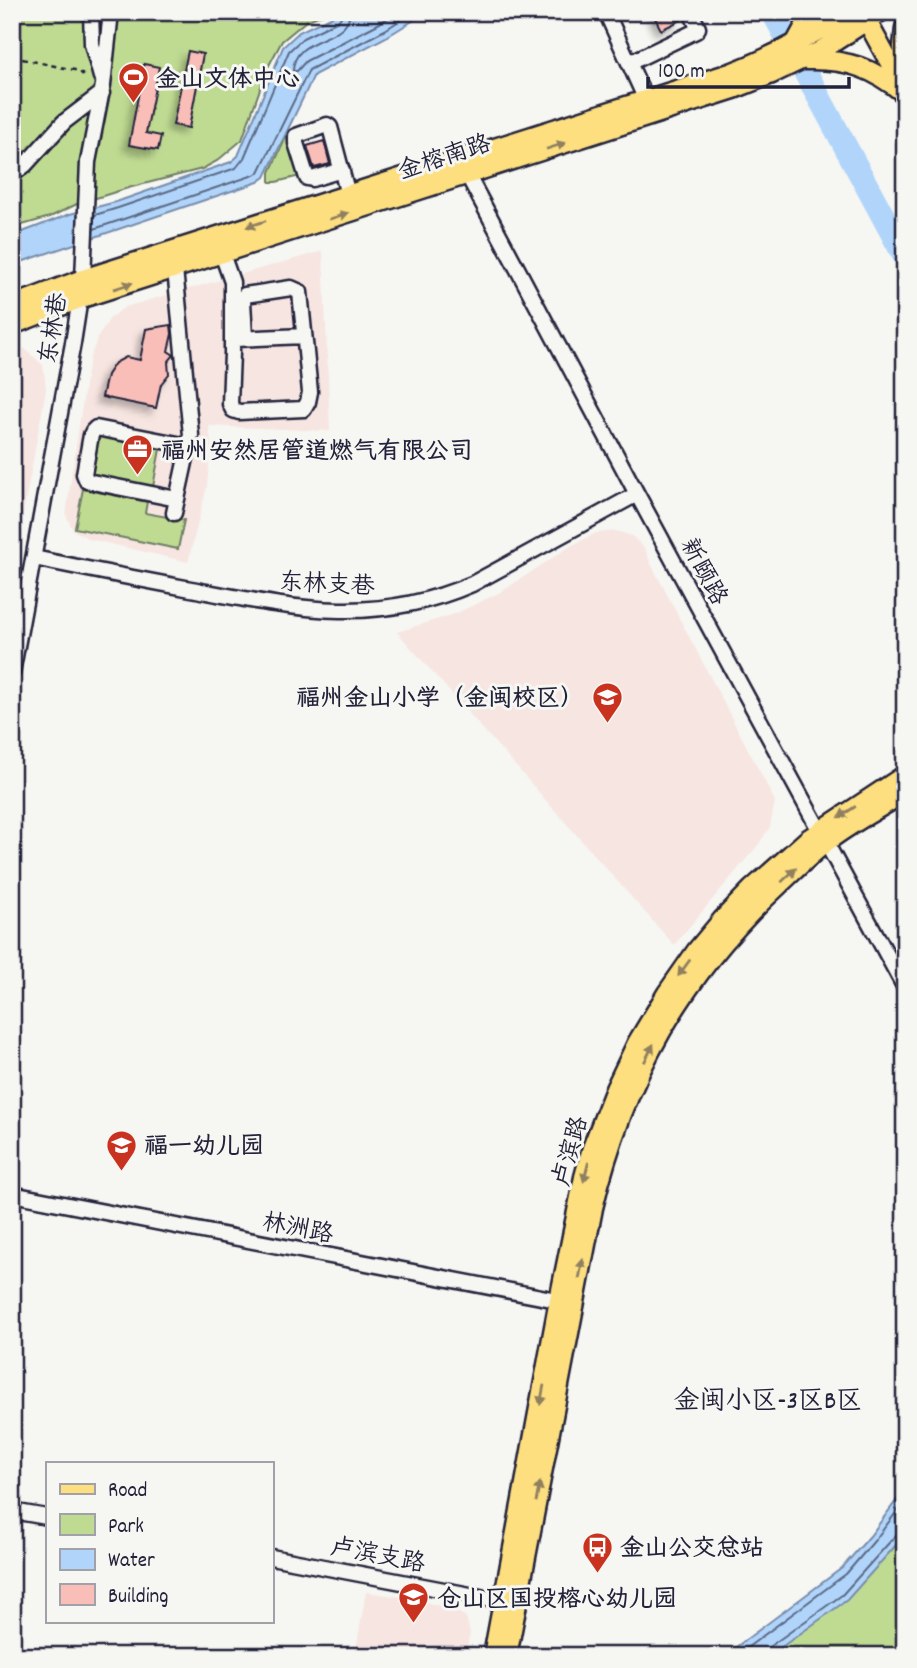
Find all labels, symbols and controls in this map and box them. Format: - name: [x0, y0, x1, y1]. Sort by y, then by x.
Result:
- scale bar: [648, 46, 849, 90]
- text: 100 m: [658, 58, 705, 88]
- sports icon: 金山文体中心: [116, 61, 150, 105]
- place label: 金山文体中心: [156, 64, 300, 98]
- street label: 金榕南路: [394, 128, 496, 190]
- one-way arrow: [546, 140, 567, 151]
- one-way arrow: [329, 210, 350, 220]
- one-way arrow: [245, 219, 266, 230]
- one-way arrow: [112, 280, 133, 290]
- street label: 东林巷: [33, 290, 77, 367]
- office icon: 福州安然居管道燃气有限公司: [121, 433, 155, 477]
- place label: 福州安然居管道燃气有限公司: [161, 436, 473, 470]
- street label: 新颐路: [670, 533, 734, 612]
- street label: 东林支巷: [278, 567, 376, 605]
- school or university icon: 福州金山小学（金闽校区）: [590, 680, 624, 724]
- place label: 福州金山小学（金闽校区）: [296, 683, 584, 717]
- one-way arrow: [838, 805, 857, 818]
- one-way arrow: [780, 868, 797, 884]
- one-way arrow: [678, 959, 692, 977]
- one-way arrow: [643, 1043, 654, 1063]
- street label: 卢滨路: [546, 1113, 598, 1191]
- school or university icon: 福一幼儿园: [104, 1128, 138, 1172]
- place label: 福一幼儿园: [144, 1131, 264, 1165]
- one-way arrow: [580, 1161, 591, 1183]
- street label: 林洲路: [259, 1206, 336, 1254]
- one-way arrow: [576, 1258, 587, 1280]
- one-way arrow: [536, 1384, 547, 1406]
- district label: 金闽小区-3区B区: [674, 1384, 862, 1421]
- legend: [46, 1462, 273, 1622]
- text: Road: [108, 1477, 147, 1507]
- one-way arrow: [533, 1481, 544, 1503]
- text: Park: [108, 1513, 144, 1543]
- bus stop icon: 金山公交总站: [580, 1530, 614, 1574]
- street label: 卢滨支路: [327, 1531, 428, 1583]
- place label: 金山公交总站: [620, 1533, 764, 1567]
- text: Water: [108, 1547, 155, 1577]
- school or university icon: 仓山区国投榕心幼儿园: [397, 1581, 431, 1625]
- text: Building: [108, 1583, 168, 1613]
- place label: 仓山区国投榕心幼儿园: [437, 1584, 677, 1618]

